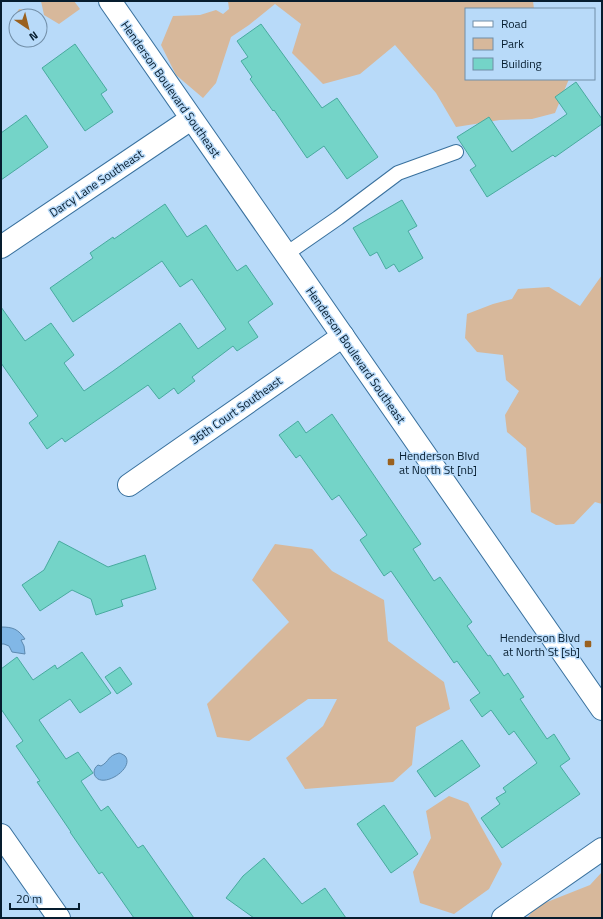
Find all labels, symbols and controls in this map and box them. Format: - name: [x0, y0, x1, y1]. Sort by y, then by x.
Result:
- north arrow: [8, 8, 48, 48]
- legend: [465, 8, 595, 80]
- text: Road: [501, 14, 527, 33]
- street label: Henderson Boulevard Southeast: [116, 17, 226, 162]
- text: N: [26, 27, 41, 45]
- text: Park: [501, 34, 524, 53]
- text: Building: [501, 54, 542, 73]
- street label: Darcy Lane Southeast: [45, 144, 148, 222]
- street label: Henderson Boulevard Southeast: [301, 283, 411, 428]
- street label: 36th Court Southeast: [186, 371, 287, 449]
- place label: Henderson Blvd at North St [nb]: [399, 446, 479, 479]
- marker: Henderson Blvd at North St [nb]: [386, 457, 396, 467]
- place label: Henderson Blvd at North St [sb]: [500, 628, 580, 661]
- marker: Henderson Blvd at North St [sb]: [583, 639, 593, 649]
- scale bar: [10, 885, 79, 911]
- text: 20 m: [16, 889, 42, 908]

